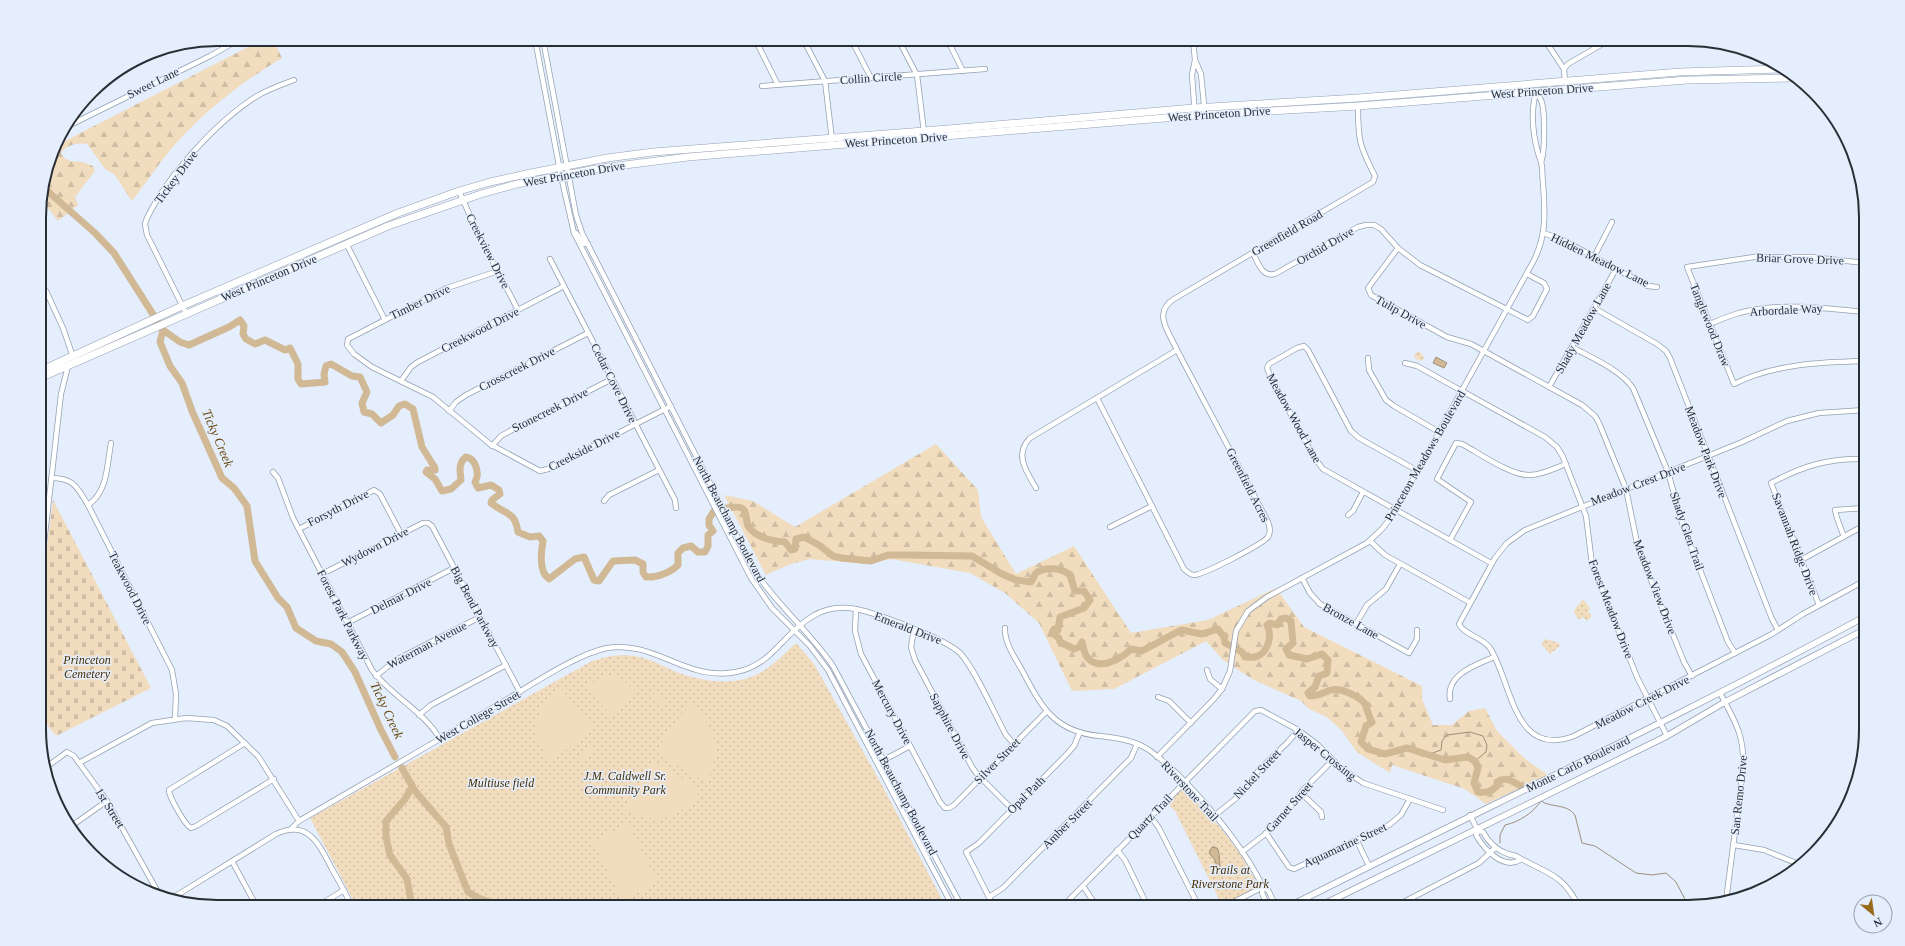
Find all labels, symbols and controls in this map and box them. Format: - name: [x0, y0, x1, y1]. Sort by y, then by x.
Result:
- street label: Sweet Lane: [125, 64, 181, 102]
- street label: Collin Circle: [839, 69, 903, 87]
- street label: West Princeton Drive: [1490, 80, 1594, 102]
- street label: West Princeton Drive: [1167, 103, 1271, 125]
- street label: West Princeton Drive: [844, 129, 948, 151]
- street label: Tickey Drive: [151, 148, 201, 206]
- street label: West Princeton Drive: [522, 158, 626, 190]
- street label: Greenfield Road: [1249, 207, 1325, 259]
- street label: Creekview Drive: [463, 211, 513, 291]
- street label: Orchid Drive: [1294, 224, 1356, 268]
- street label: Hidden Meadow Lane: [1549, 230, 1651, 290]
- street label: Briar Grove Drive: [1756, 250, 1844, 268]
- street label: West Princeton Drive: [219, 251, 319, 305]
- street label: Shady Meadow Lane: [1552, 280, 1614, 376]
- street label: Timber Drive: [388, 281, 452, 323]
- street label: Tanglewood Draw: [1687, 281, 1733, 369]
- street label: Tulip Drive: [1373, 292, 1429, 332]
- street label: Arbordale Way: [1749, 301, 1823, 319]
- street label: Creekwood Drive: [439, 304, 521, 356]
- street label: Cedar Cove Drive: [588, 341, 640, 425]
- street label: Crosscreek Drive: [477, 344, 557, 394]
- street label: Meadow Wood Lane: [1264, 371, 1324, 465]
- street label: Stonecreek Drive: [510, 385, 590, 435]
- street label: Princeton Meadows Boulevard: [1382, 388, 1468, 524]
- street label: Meadow Park Drive: [1682, 404, 1730, 500]
- water label: Ticky Creek: [199, 407, 237, 469]
- street label: Creekside Drive: [546, 426, 622, 474]
- street label: Greenfield Acres: [1223, 445, 1273, 525]
- street label: North Beauchamp Boulevard: [690, 454, 768, 584]
- street label: Meadow Crest Drive: [1589, 459, 1687, 509]
- street label: Forsyth Drive: [305, 487, 371, 529]
- street label: Shady Glen Trail: [1667, 490, 1707, 573]
- street label: Savannah Ridge Drive: [1769, 491, 1821, 597]
- street label: Wydown Drive: [339, 524, 411, 570]
- street label: Meadow View Drive: [1630, 538, 1680, 636]
- street label: Teakwood Drive: [106, 549, 154, 627]
- street label: Forest Meadow Drive: [1586, 557, 1636, 661]
- street label: Big Bend Parkway: [448, 564, 502, 650]
- street label: Forest Park Parkway: [314, 567, 372, 663]
- street label: Delmar Drive: [368, 575, 434, 617]
- street label: Bronze Lane: [1321, 600, 1381, 642]
- street label: Emerald Drive: [872, 609, 944, 647]
- street label: Waterman Avenue: [385, 618, 469, 672]
- park label: Princeton Cemetery: [62, 653, 111, 681]
- street label: Meadow Creek Drive: [1593, 672, 1691, 732]
- street label: Mercury Drive: [869, 677, 915, 747]
- water label: Ticky Creek: [367, 679, 407, 741]
- street label: West College Street: [433, 687, 523, 747]
- street label: Sapphire Drive: [927, 690, 973, 762]
- street label: Jasper Crossing: [1291, 725, 1359, 783]
- street label: North Beauchamp Boulevard: [862, 727, 940, 857]
- street label: Monte Carlo Boulevard: [1524, 733, 1632, 795]
- street label: Silver Street: [971, 734, 1024, 787]
- street label: Nickel Street: [1230, 746, 1284, 802]
- street label: San Remo Drive: [1728, 754, 1750, 836]
- street label: Riverstone Trail: [1158, 758, 1222, 825]
- park label: J.M. Caldwell Sr. Community Park: [584, 769, 667, 797]
- street label: Opal Path: [1004, 773, 1048, 817]
- park label: Multiuse field: [467, 776, 535, 790]
- street label: Garnet Street: [1263, 778, 1316, 835]
- street label: 1st Street: [92, 785, 128, 831]
- street label: Quartz Trail: [1125, 791, 1176, 843]
- street label: Amber Street: [1039, 796, 1095, 852]
- street label: Aquamarine Street: [1301, 819, 1389, 870]
- park label: Trails at Riverstone Park: [1190, 863, 1269, 891]
- north arrow: [1853, 894, 1893, 934]
- text: N: [1871, 916, 1884, 930]

